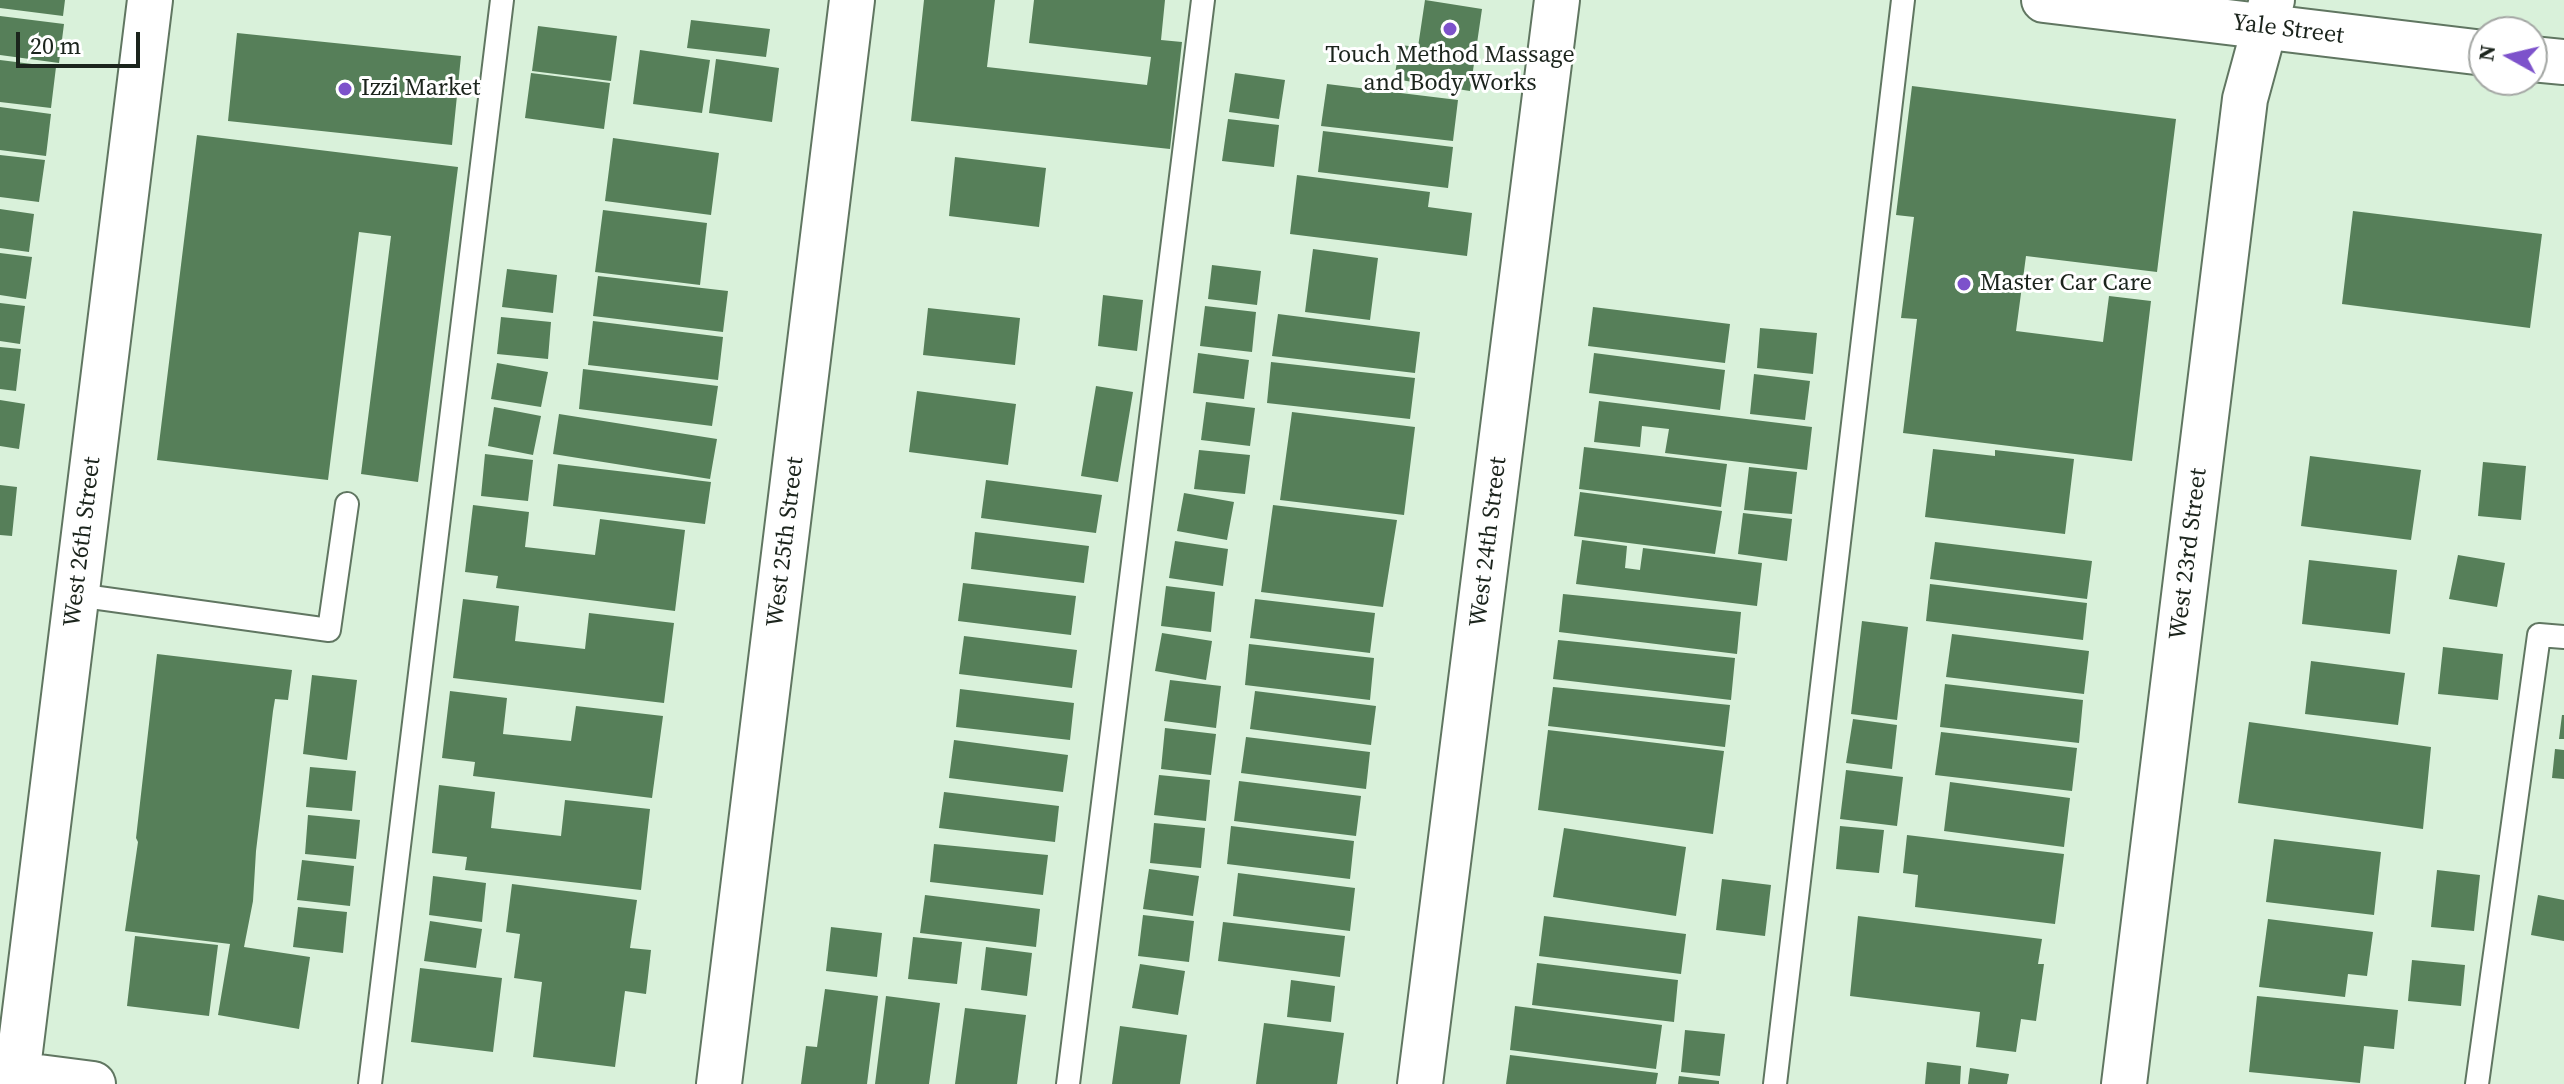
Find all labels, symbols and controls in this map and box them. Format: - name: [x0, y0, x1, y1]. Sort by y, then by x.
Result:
- street label: Yale Street: [2230, 9, 2346, 51]
- scale bar: [20, 16, 144, 66]
- north arrow: [2468, 16, 2548, 96]
- marker: Touch Method Massage and Body Works: [1441, 20, 1459, 38]
- text: 20 m: [30, 29, 81, 62]
- place label: Touch Method Massage and Body Works: [1325, 42, 1575, 98]
- text: N: [2470, 43, 2502, 63]
- place label: Izzi Market: [361, 75, 480, 103]
- marker: Izzi Market: [336, 80, 354, 98]
- place label: Master Car Care: [1980, 270, 2152, 298]
- marker: Master Car Care: [1955, 275, 1973, 293]
- street label: West 26th Street: [58, 455, 108, 629]
- street label: West 25th Street: [761, 455, 811, 629]
- street label: West 24th Street: [1464, 455, 1514, 629]
- street label: West 23rd Street: [2164, 467, 2214, 641]

